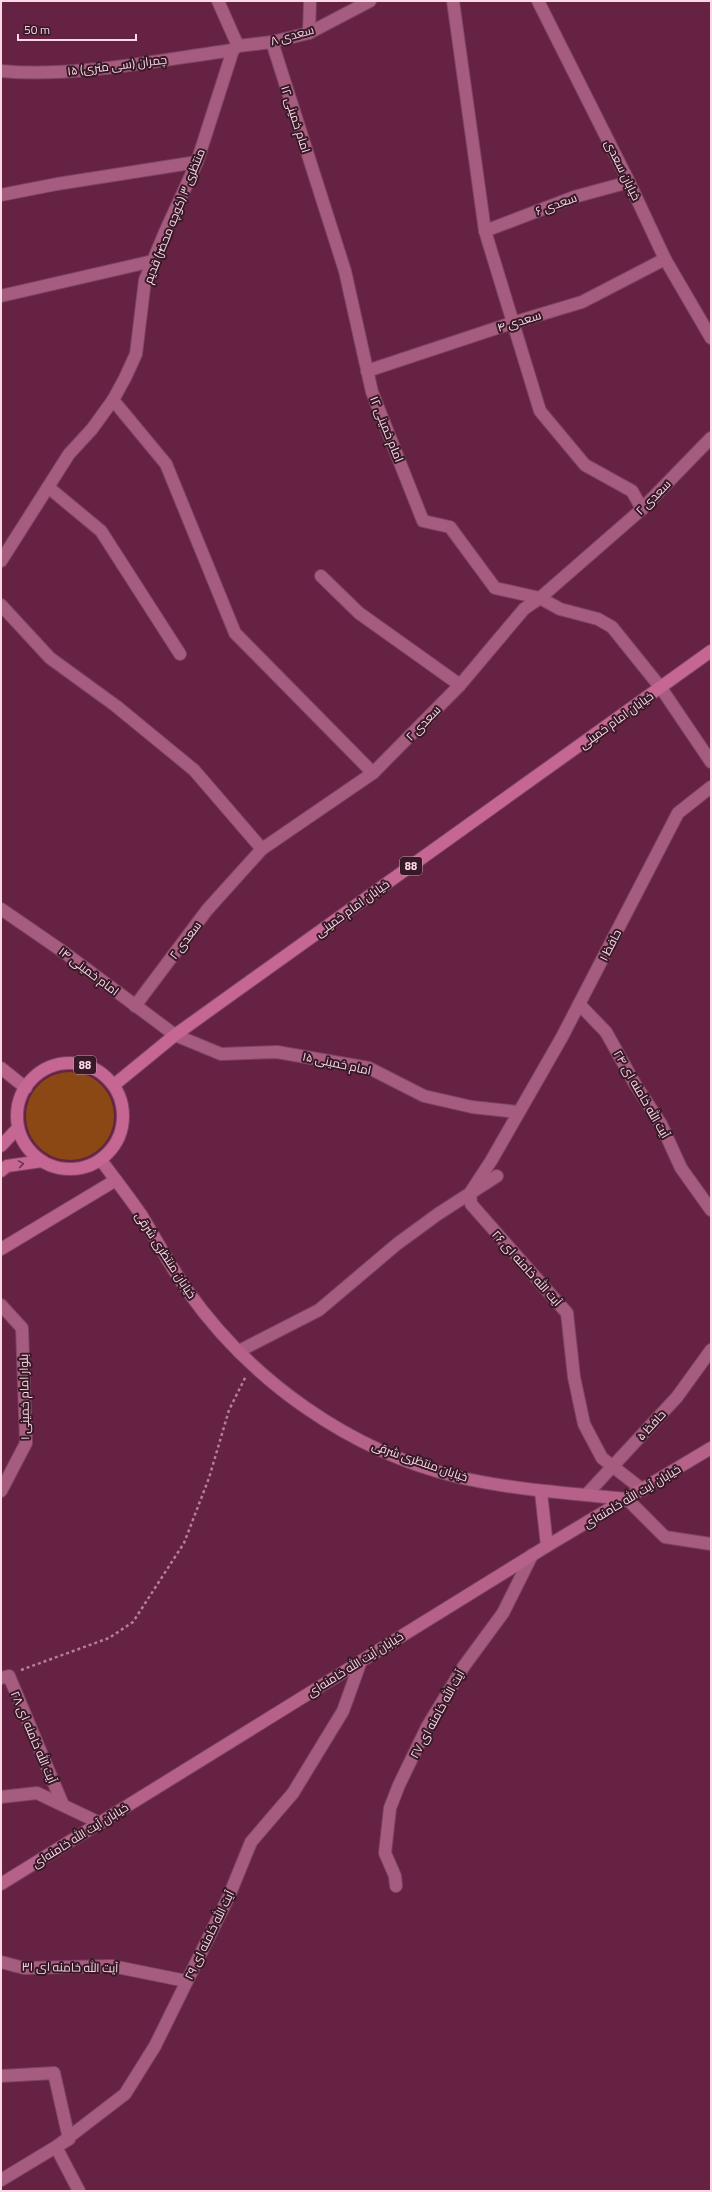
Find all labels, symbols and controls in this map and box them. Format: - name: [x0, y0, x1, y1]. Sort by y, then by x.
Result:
- scale bar: [18, 16, 136, 42]
- text: 50 m: [24, 20, 50, 39]
- street label: سعدی ۸: [268, 20, 316, 50]
- street label: چمران (سی متری) ۱۵: [66, 49, 168, 81]
- street label: امام خمینی ۱۲: [276, 83, 316, 155]
- street label: خیابان سعدی: [600, 136, 646, 204]
- street label: منتظری ۳ (کوچه محضر) قدیم: [138, 146, 210, 286]
- street label: سعدی ۶: [532, 188, 580, 220]
- street label: سعدی ۴: [495, 305, 544, 337]
- street label: امام خمینی ۱۲: [365, 393, 409, 465]
- street label: سعدی ۲: [631, 475, 675, 519]
- street label: خیابان امام خمینی: [575, 686, 657, 754]
- street label: سعدی ۲: [401, 701, 445, 745]
- road number: 88: [400, 857, 422, 875]
- street label: خیابان امام خمینی: [311, 874, 393, 942]
- street label: سعدی ۲: [164, 917, 206, 963]
- street label: حافظ ۱: [594, 926, 626, 964]
- street label: امام خمینی ۱۴: [55, 942, 123, 1000]
- street label: امام خمینی ۱۵: [301, 1046, 373, 1080]
- street label: آیت الله خامنه ای ۲۴: [609, 1046, 675, 1142]
- road number: 88: [74, 1056, 96, 1074]
- one-way arrow: [18, 1160, 24, 1169]
- street label: خیابان منتظری شرقی: [131, 1208, 201, 1302]
- street label: آیت الله خامنه ای ۲۶: [487, 1226, 567, 1311]
- street label: بلوار امام خمینی ۱: [14, 1354, 34, 1440]
- street label: حافظ ۵: [632, 1405, 670, 1445]
- street label: خیابان منتظری شرقی: [369, 1436, 471, 1486]
- street label: خیابان آیت الله خامنه‌ای: [580, 1459, 684, 1533]
- street label: خیابان آیت الله خامنه‌ای: [303, 1627, 407, 1701]
- street label: آیت الله خامنه ای ۲۷: [405, 1666, 470, 1762]
- street label: آیت الله خامنه ای ۲۸: [6, 1688, 62, 1787]
- street label: خیابان آیت الله خامنه‌ای: [28, 1798, 132, 1872]
- street label: آیت الله خامنه ای ۲۹: [179, 1886, 239, 1983]
- street label: آیت الله خامنه ای ۳۱: [21, 1957, 119, 1977]

